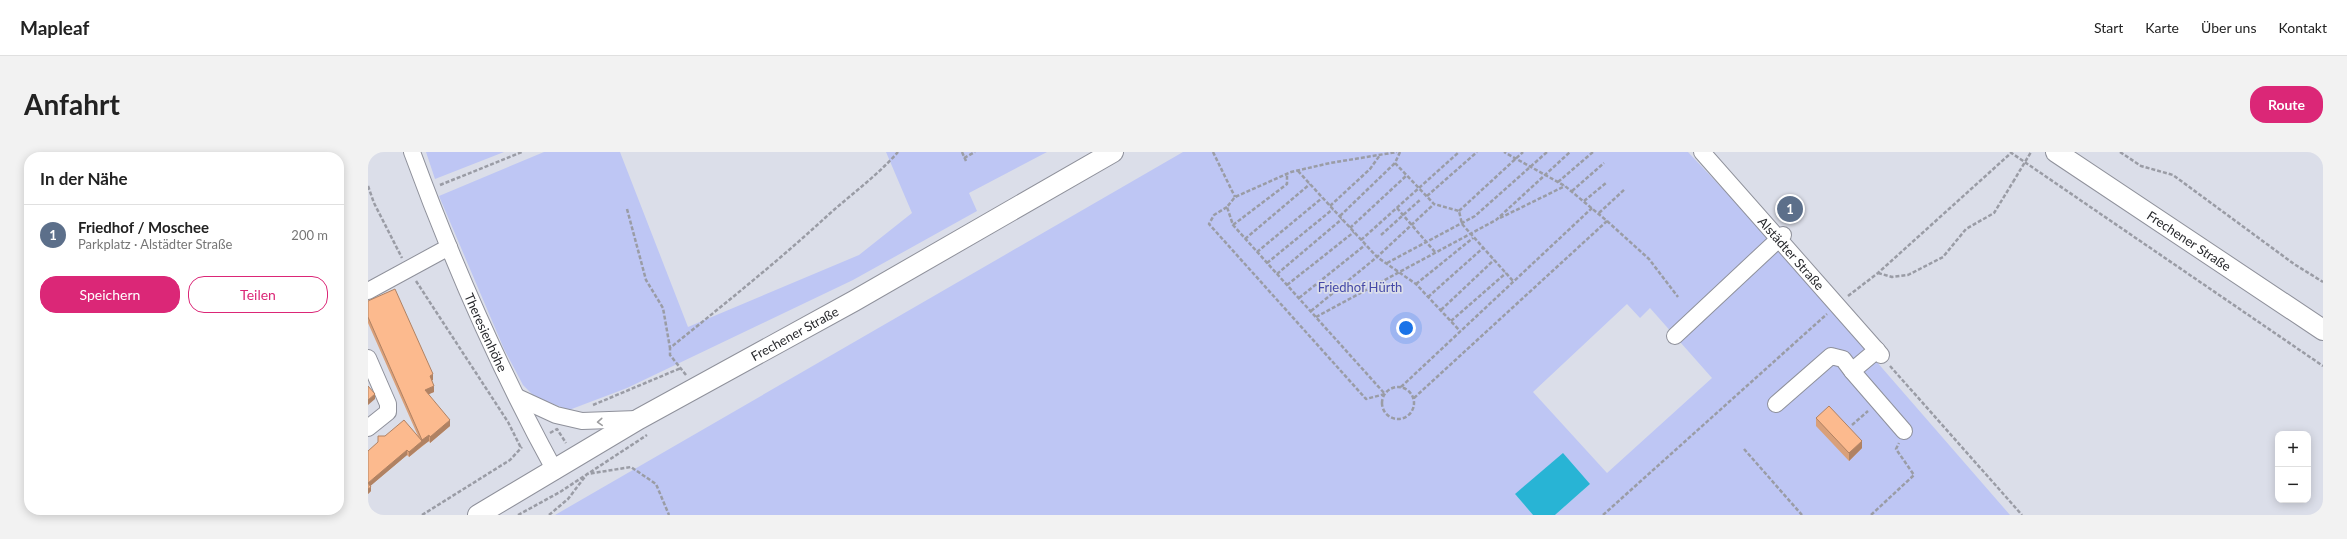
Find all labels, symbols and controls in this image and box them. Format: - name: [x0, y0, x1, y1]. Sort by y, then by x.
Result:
- text: Mapleaf: [20, 16, 89, 39]
- text: Start: [2094, 19, 2123, 36]
- text: Karte: [2145, 19, 2179, 36]
- text: Über uns: [2201, 19, 2256, 36]
- text: Kontakt: [2278, 19, 2327, 36]
- button: Route: [2250, 86, 2323, 123]
- text: Anfahrt: [24, 87, 120, 121]
- text: In der Nähe: [40, 168, 128, 189]
- pin: 1: [1777, 194, 1803, 224]
- street label: Frechener Straße: [2144, 207, 2234, 274]
- street label: Alstädter Straße: [1755, 213, 1828, 293]
- text: Friedhof / Moschee: [78, 218, 209, 236]
- text: 1: [49, 227, 57, 243]
- text: 200 m: [291, 227, 328, 243]
- text: Parkplatz · Alstädter Straße: [78, 236, 232, 252]
- button: Speichern: [40, 276, 180, 313]
- button: Teilen: [188, 276, 328, 313]
- park label: Friedhof Hürth: [1318, 279, 1402, 295]
- street label: Theresienhöhe: [461, 291, 511, 374]
- street label: Frechener Straße: [748, 303, 841, 364]
- your location: [1396, 318, 1416, 338]
- one-way arrow: [597, 417, 603, 426]
- map controls: [2275, 431, 2311, 503]
- button: +: [2275, 431, 2311, 467]
- button: −: [2275, 467, 2311, 503]

